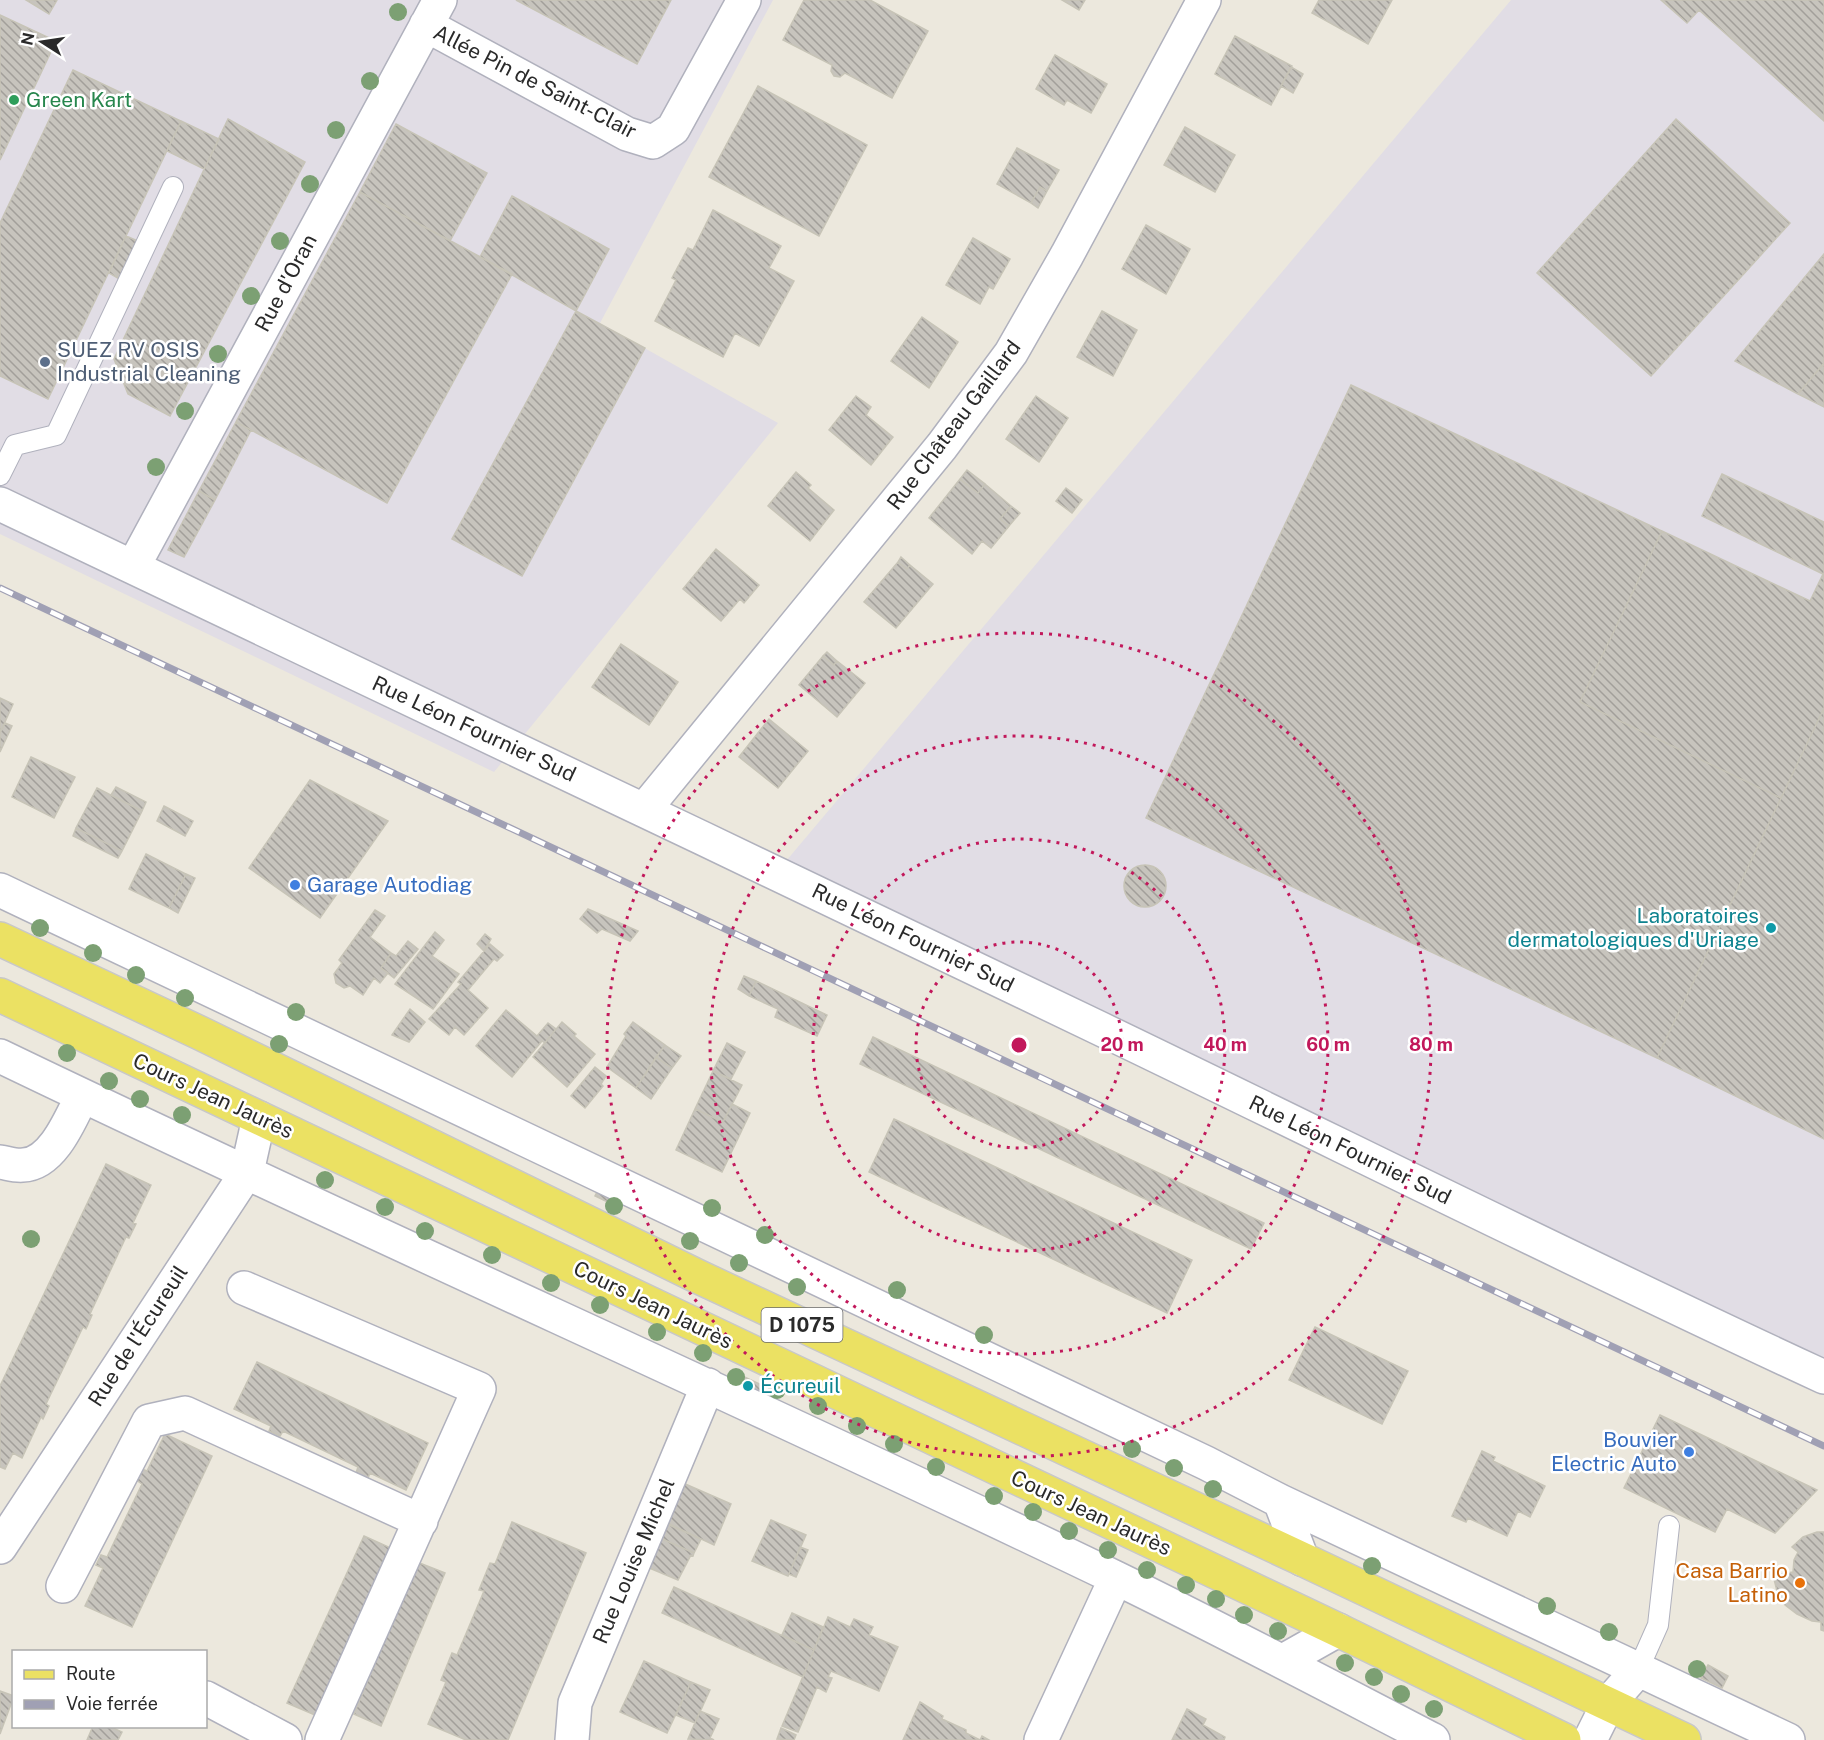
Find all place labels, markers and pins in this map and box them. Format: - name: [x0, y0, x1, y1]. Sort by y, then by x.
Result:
- place label: Green Kart: [26, 87, 132, 112]
- marker: Green Kart: [7, 93, 21, 107]
- place label: SUEZ RV OSIS Industrial Cleaning: [57, 337, 241, 386]
- marker: SUEZ RV OSIS Industrial Cleaning: [38, 355, 52, 369]
- place label: Garage Autodiag: [307, 872, 472, 897]
- marker: Garage Autodiag: [288, 878, 302, 892]
- place label: Laboratoires dermatologiques d'Uriage: [1508, 903, 1759, 952]
- marker: Laboratoires dermatologiques d'Uriage: [1764, 921, 1778, 935]
- centre of rings: [1009, 1035, 1029, 1055]
- place label: Écureuil: [760, 1373, 841, 1398]
- marker: Écureuil: [741, 1379, 755, 1393]
- place label: Bouvier Electric Auto: [1551, 1427, 1677, 1476]
- marker: Bouvier Electric Auto: [1682, 1445, 1696, 1459]
- place label: Casa Barrio Latino: [1676, 1558, 1788, 1607]
- marker: Casa Barrio Latino: [1793, 1576, 1807, 1590]

